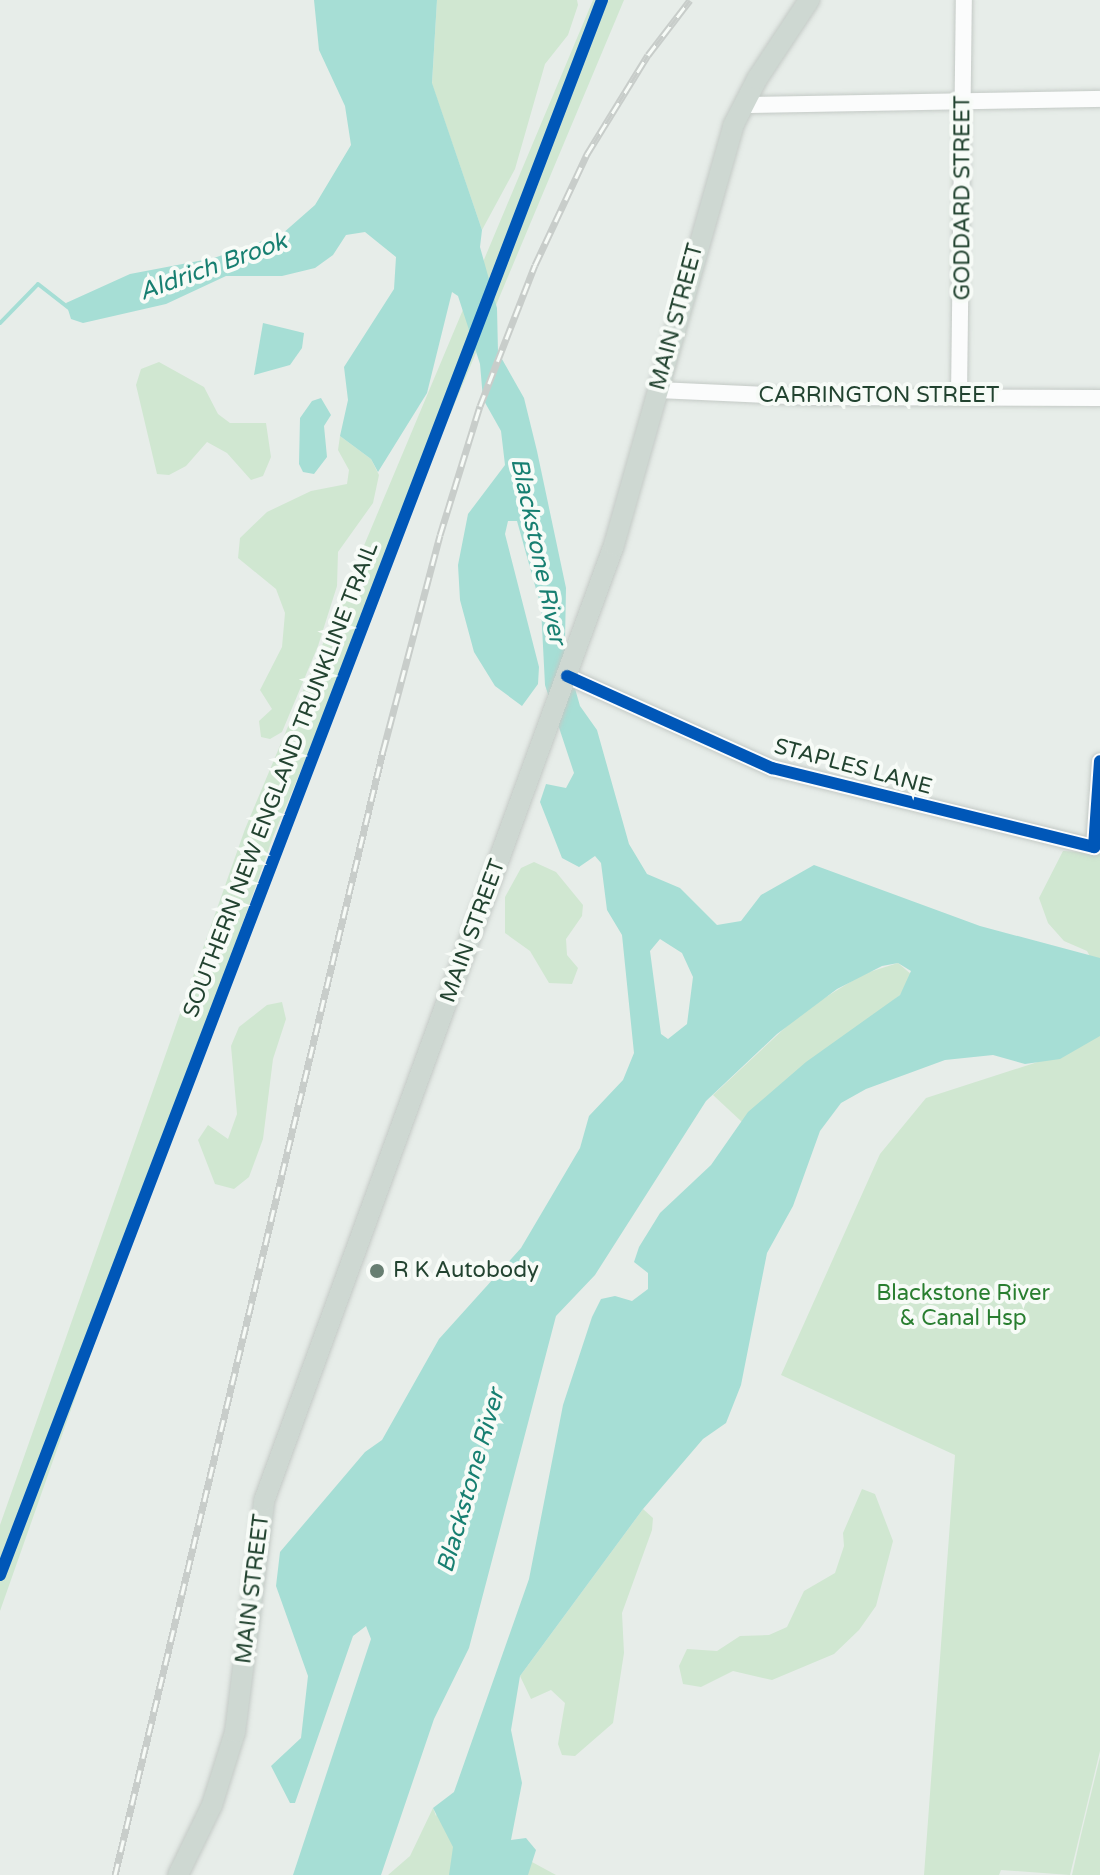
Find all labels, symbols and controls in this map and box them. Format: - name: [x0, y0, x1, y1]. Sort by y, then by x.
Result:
- street label: GODDARD STREET: [950, 96, 976, 300]
- water label: Aldrich Brook: [135, 227, 291, 307]
- street label: MAIN STREET: [645, 241, 709, 393]
- street label: CARRINGTON STREET: [758, 383, 1000, 409]
- water label: Blackstone River: [504, 455, 572, 647]
- street label: SOUTHERN NEW ENGLAND TRUNKLINE TRAIL: [178, 539, 384, 1021]
- street label: STAPLES LANE: [771, 733, 935, 801]
- street label: MAIN STREET: [435, 856, 511, 1006]
- place label: R K Autobody: [393, 1258, 539, 1284]
- marker: R K Autobody: [368, 1262, 386, 1280]
- park label: Blackstone River & Canal Hsp: [876, 1280, 1050, 1332]
- water label: Blackstone River: [431, 1386, 511, 1576]
- street label: MAIN STREET: [231, 1513, 275, 1665]

